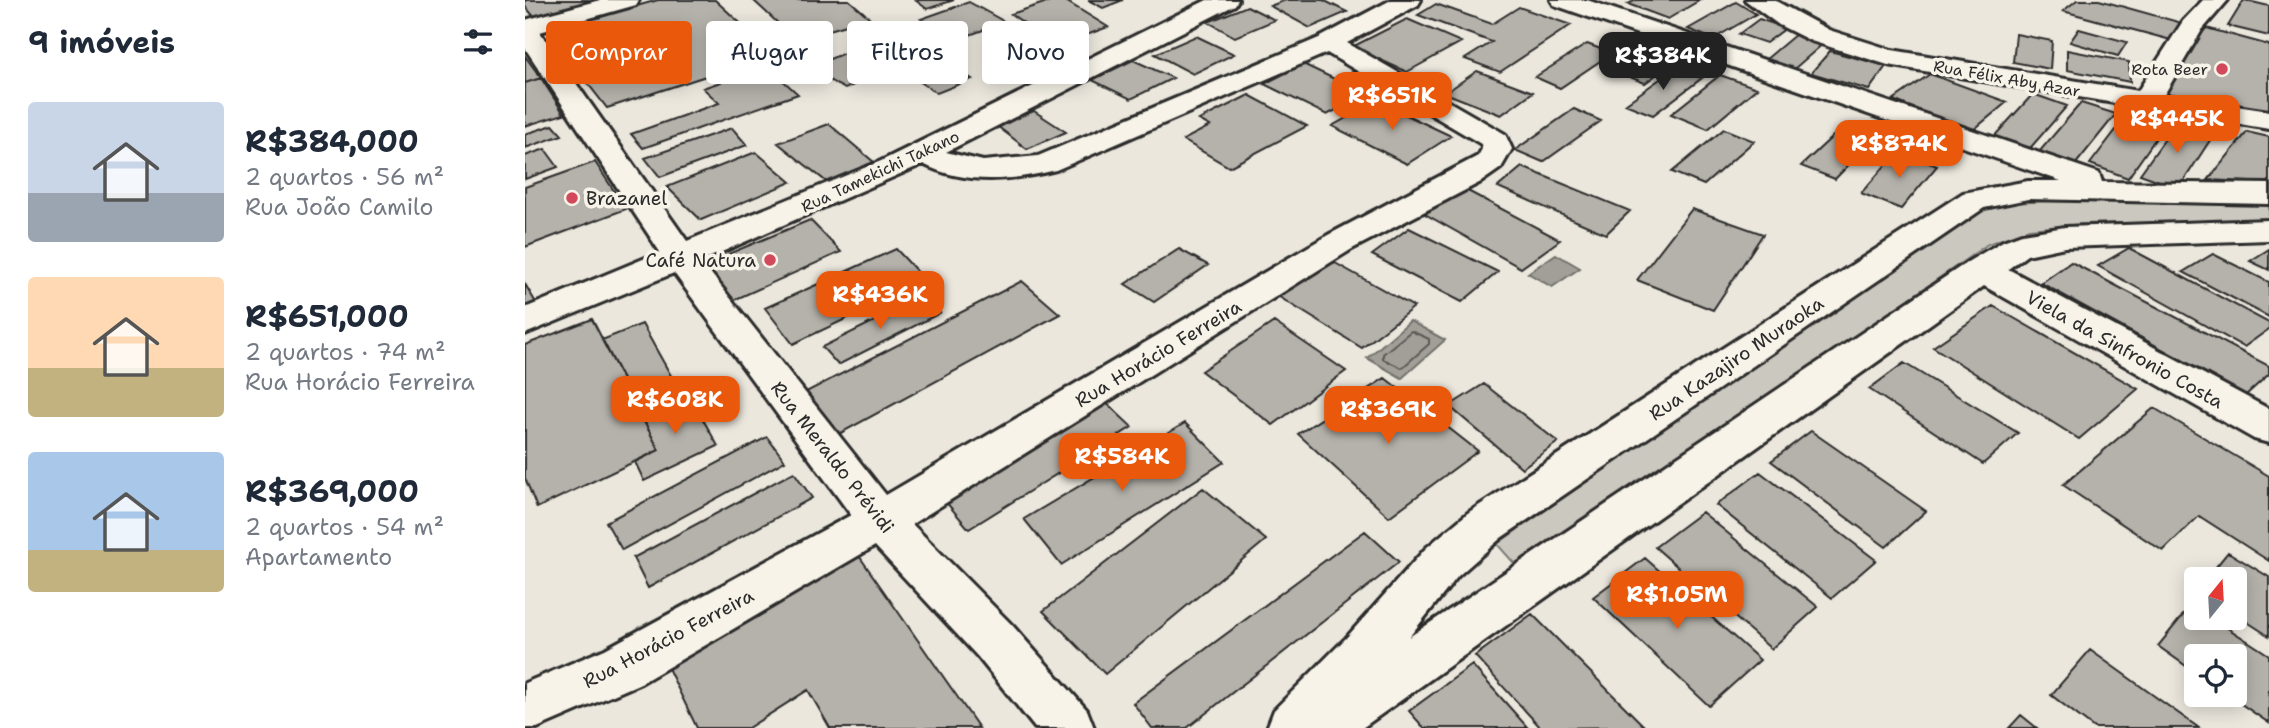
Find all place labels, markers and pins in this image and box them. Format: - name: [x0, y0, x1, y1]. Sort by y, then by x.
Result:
- pin: R$384K: [1606, 32, 1720, 92]
- place label: Rota Beer: [2131, 59, 2208, 80]
- marker: Rota Beer: [2214, 61, 2230, 77]
- pin: R$651K: [1335, 72, 1449, 132]
- pin: R$445K: [2120, 96, 2234, 155]
- pin: R$874K: [1842, 120, 1956, 180]
- place label: Brazanel: [586, 186, 667, 211]
- marker: Brazanel: [564, 190, 580, 206]
- place label: Café Natura: [645, 248, 756, 273]
- marker: Café Natura: [762, 252, 778, 268]
- pin: R$436K: [823, 272, 937, 331]
- pin: R$608K: [618, 376, 732, 436]
- pin: R$369K: [1331, 386, 1445, 446]
- pin: R$584K: [1065, 434, 1179, 493]
- pin: R$1.05M: [1612, 572, 1742, 631]

